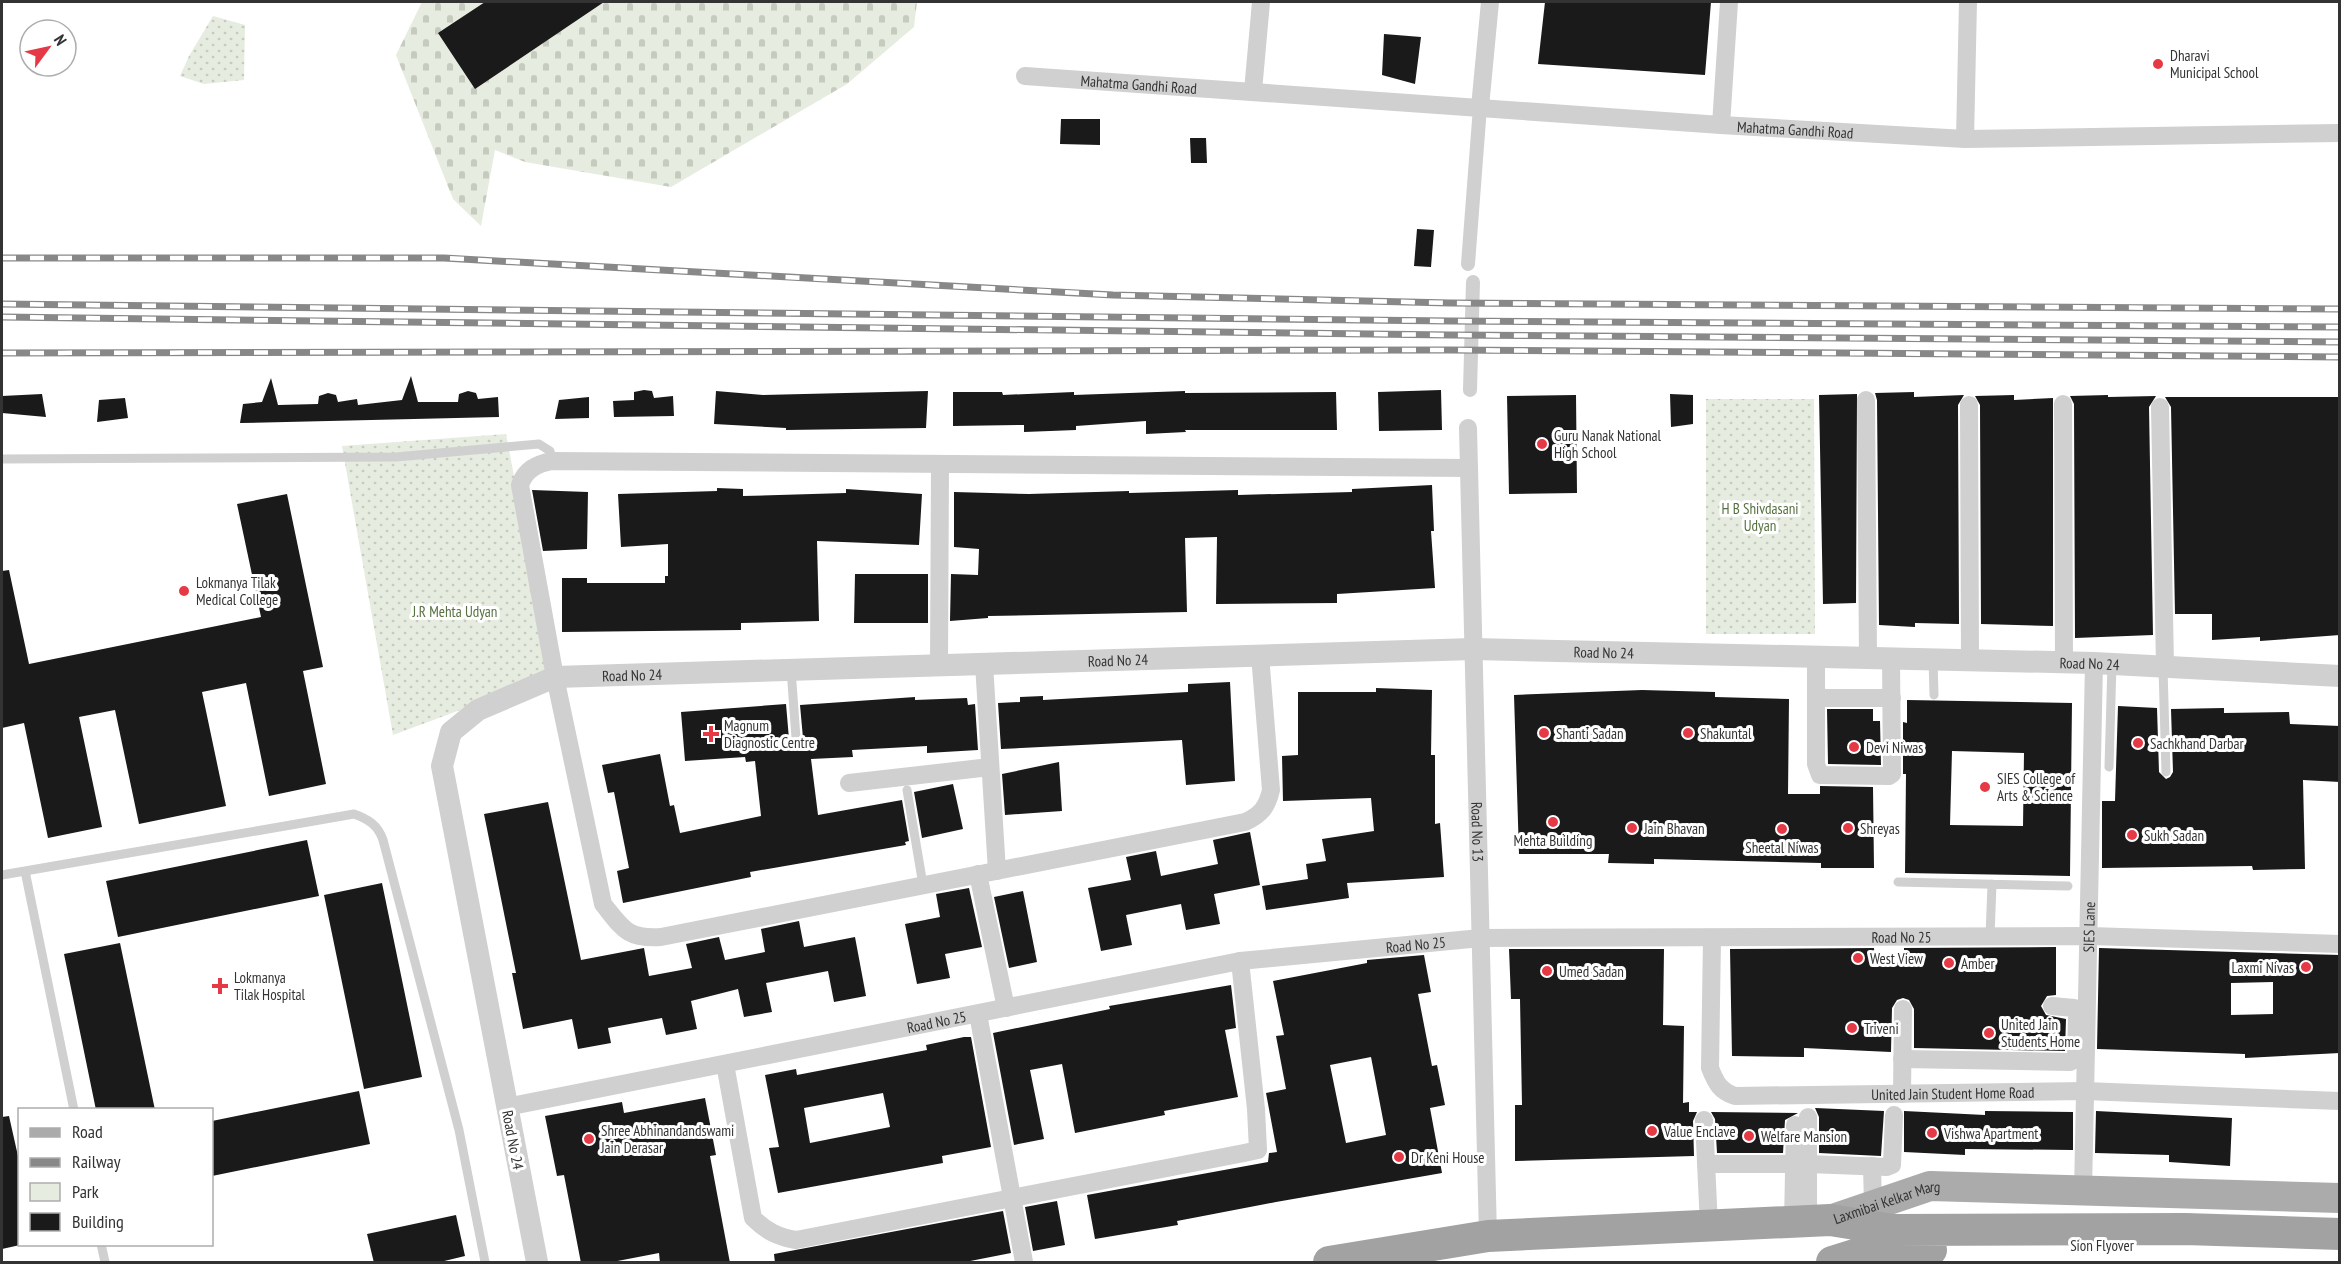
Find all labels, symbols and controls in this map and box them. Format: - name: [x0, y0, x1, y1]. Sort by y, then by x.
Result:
- north arrow: [18, 18, 78, 78]
- text: N: [50, 31, 71, 49]
- place label: Dharavi Municipal School: [2170, 46, 2259, 82]
- marker: Dharavi Municipal School: [2151, 57, 2165, 71]
- street label: Mahatma Gandhi Road: [1080, 70, 1197, 98]
- street label: Mahatma Gandhi Road: [1736, 116, 1854, 142]
- place label: Guru Nanak National High School: [1554, 426, 1662, 462]
- marker: Guru Nanak National High School: [1535, 437, 1549, 451]
- park label: H B Shivdasani Udyan: [1722, 499, 1798, 535]
- place label: Lokmanya Tilak Medical College: [196, 573, 278, 609]
- marker: Lokmanya Tilak Medical College: [177, 584, 191, 598]
- park label: J.R Mehta Udyan: [412, 602, 497, 621]
- street label: Road No 24: [1573, 642, 1634, 662]
- street label: Road No 24: [1088, 649, 1149, 670]
- street label: Road No 24: [2059, 653, 2120, 674]
- street label: Road No 24: [602, 664, 663, 685]
- place label: Magnum Diagnostic Centre: [724, 716, 815, 752]
- place label: Shanti Sadan: [1556, 724, 1624, 743]
- place label: Shakuntal: [1700, 724, 1752, 743]
- marker: Magnum Diagnostic Centre: [702, 725, 720, 743]
- marker: Shanti Sadan: [1537, 726, 1551, 740]
- marker: Shakuntal: [1681, 726, 1695, 740]
- place label: Sachkhand Darbar: [2150, 734, 2245, 753]
- marker: Sachkhand Darbar: [2131, 736, 2145, 750]
- place label: Devi Niwas: [1866, 738, 1923, 757]
- marker: Devi Niwas: [1847, 740, 1861, 754]
- place label: SIES College of Arts & Science: [1997, 769, 2076, 805]
- marker: SIES College of Arts & Science: [1978, 780, 1992, 794]
- street label: Road No 13: [1468, 802, 1488, 862]
- marker: Mehta Building: [1546, 815, 1560, 829]
- place label: Jain Bhavan: [1643, 819, 1705, 838]
- place label: Shreyas: [1860, 819, 1900, 838]
- marker: Jain Bhavan: [1625, 821, 1639, 835]
- marker: Shreyas: [1841, 821, 1855, 835]
- marker: Sheetal Niwas: [1775, 822, 1789, 836]
- place label: Sukh Sadan: [2144, 826, 2204, 845]
- marker: Sukh Sadan: [2125, 828, 2139, 842]
- place label: Mehta Building: [1514, 831, 1592, 850]
- place label: Sheetal Niwas: [1745, 838, 1819, 857]
- street label: SIES Lane: [2078, 901, 2099, 953]
- street label: Road No 25: [1871, 927, 1932, 946]
- street label: Road No 25: [1385, 932, 1447, 957]
- place label: West View: [1870, 949, 1923, 968]
- marker: West View: [1851, 951, 1865, 965]
- place label: Amber: [1961, 954, 1996, 973]
- marker: Amber: [1942, 956, 1956, 970]
- place label: Laxmi Nivas: [2231, 958, 2294, 977]
- marker: Laxmi Nivas: [2299, 960, 2313, 974]
- place label: Umed Sadan: [1559, 962, 1624, 981]
- marker: Umed Sadan: [1540, 964, 1554, 978]
- place label: Lokmanya Tilak Hospital: [234, 968, 306, 1004]
- marker: Lokmanya Tilak Hospital: [211, 977, 229, 995]
- street label: Road No 25: [905, 1006, 968, 1037]
- place label: United Jain Students Home: [2001, 1015, 2080, 1051]
- place label: Triveni: [1864, 1019, 1899, 1038]
- marker: Triveni: [1845, 1021, 1859, 1035]
- marker: United Jain Students Home: [1982, 1026, 1996, 1040]
- street label: United Jain Student Home Road: [1871, 1082, 2035, 1104]
- legend: [18, 1108, 213, 1246]
- street label: Road No 24: [498, 1109, 528, 1171]
- text: Road: [72, 1120, 103, 1143]
- place label: Shree Abhinandandswami Jain Derasar: [600, 1121, 734, 1157]
- place label: Value Enclave: [1663, 1122, 1736, 1141]
- marker: Value Enclave: [1645, 1124, 1659, 1138]
- place label: Vishwa Apartment: [1943, 1124, 2038, 1143]
- marker: Vishwa Apartment: [1925, 1126, 1939, 1140]
- place label: Welfare Mansion: [1761, 1127, 1847, 1146]
- marker: Welfare Mansion: [1742, 1129, 1756, 1143]
- marker: Shree Abhinandandswami Jain Derasar: [582, 1132, 596, 1146]
- place label: Dr Keni House: [1411, 1148, 1485, 1167]
- text: Railway: [72, 1150, 121, 1173]
- marker: Dr Keni House: [1392, 1150, 1406, 1164]
- street label: Laxmibai Kelkar Marg: [1831, 1176, 1941, 1228]
- text: Park: [72, 1180, 99, 1203]
- text: Building: [72, 1210, 124, 1233]
- street label: Sion Flyover: [2070, 1236, 2135, 1255]

